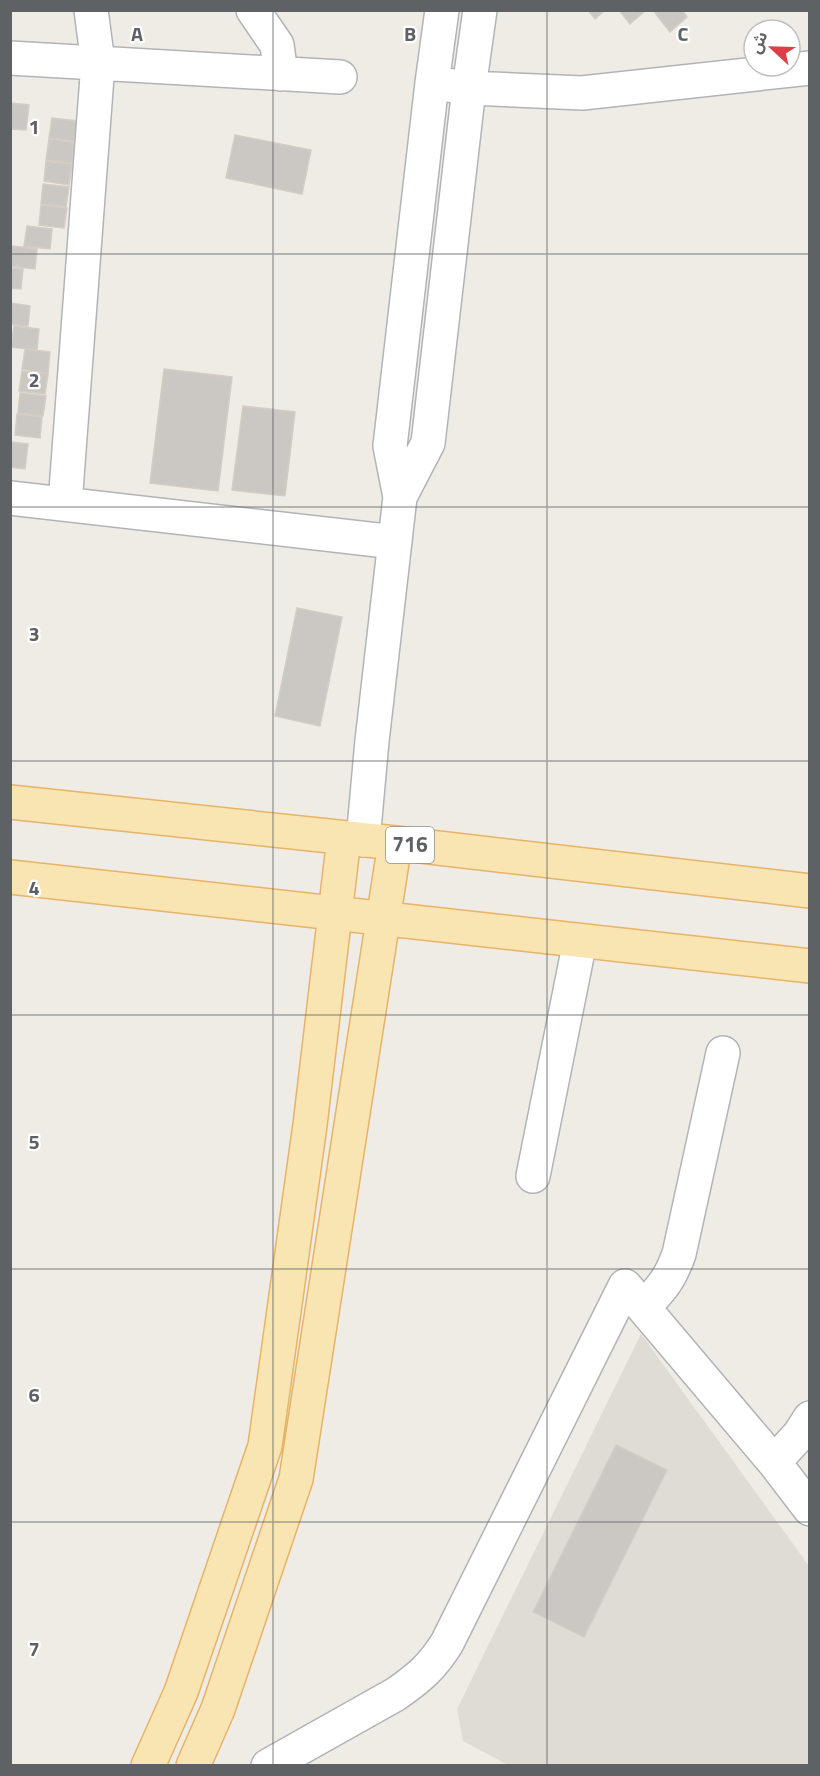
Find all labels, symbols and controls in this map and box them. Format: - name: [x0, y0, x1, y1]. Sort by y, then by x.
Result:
- text: A: [131, 18, 143, 49]
- text: B: [404, 18, 416, 49]
- text: C: [678, 18, 689, 49]
- north arrow: [742, 18, 802, 78]
- text: ش: [743, 28, 773, 57]
- text: 1: [28, 111, 40, 142]
- text: 2: [28, 364, 40, 395]
- text: 3: [28, 618, 40, 649]
- road number: 716: [386, 827, 434, 863]
- text: 4: [28, 872, 40, 903]
- text: 5: [28, 1126, 40, 1157]
- text: 6: [28, 1379, 40, 1410]
- text: 7: [28, 1633, 40, 1664]

